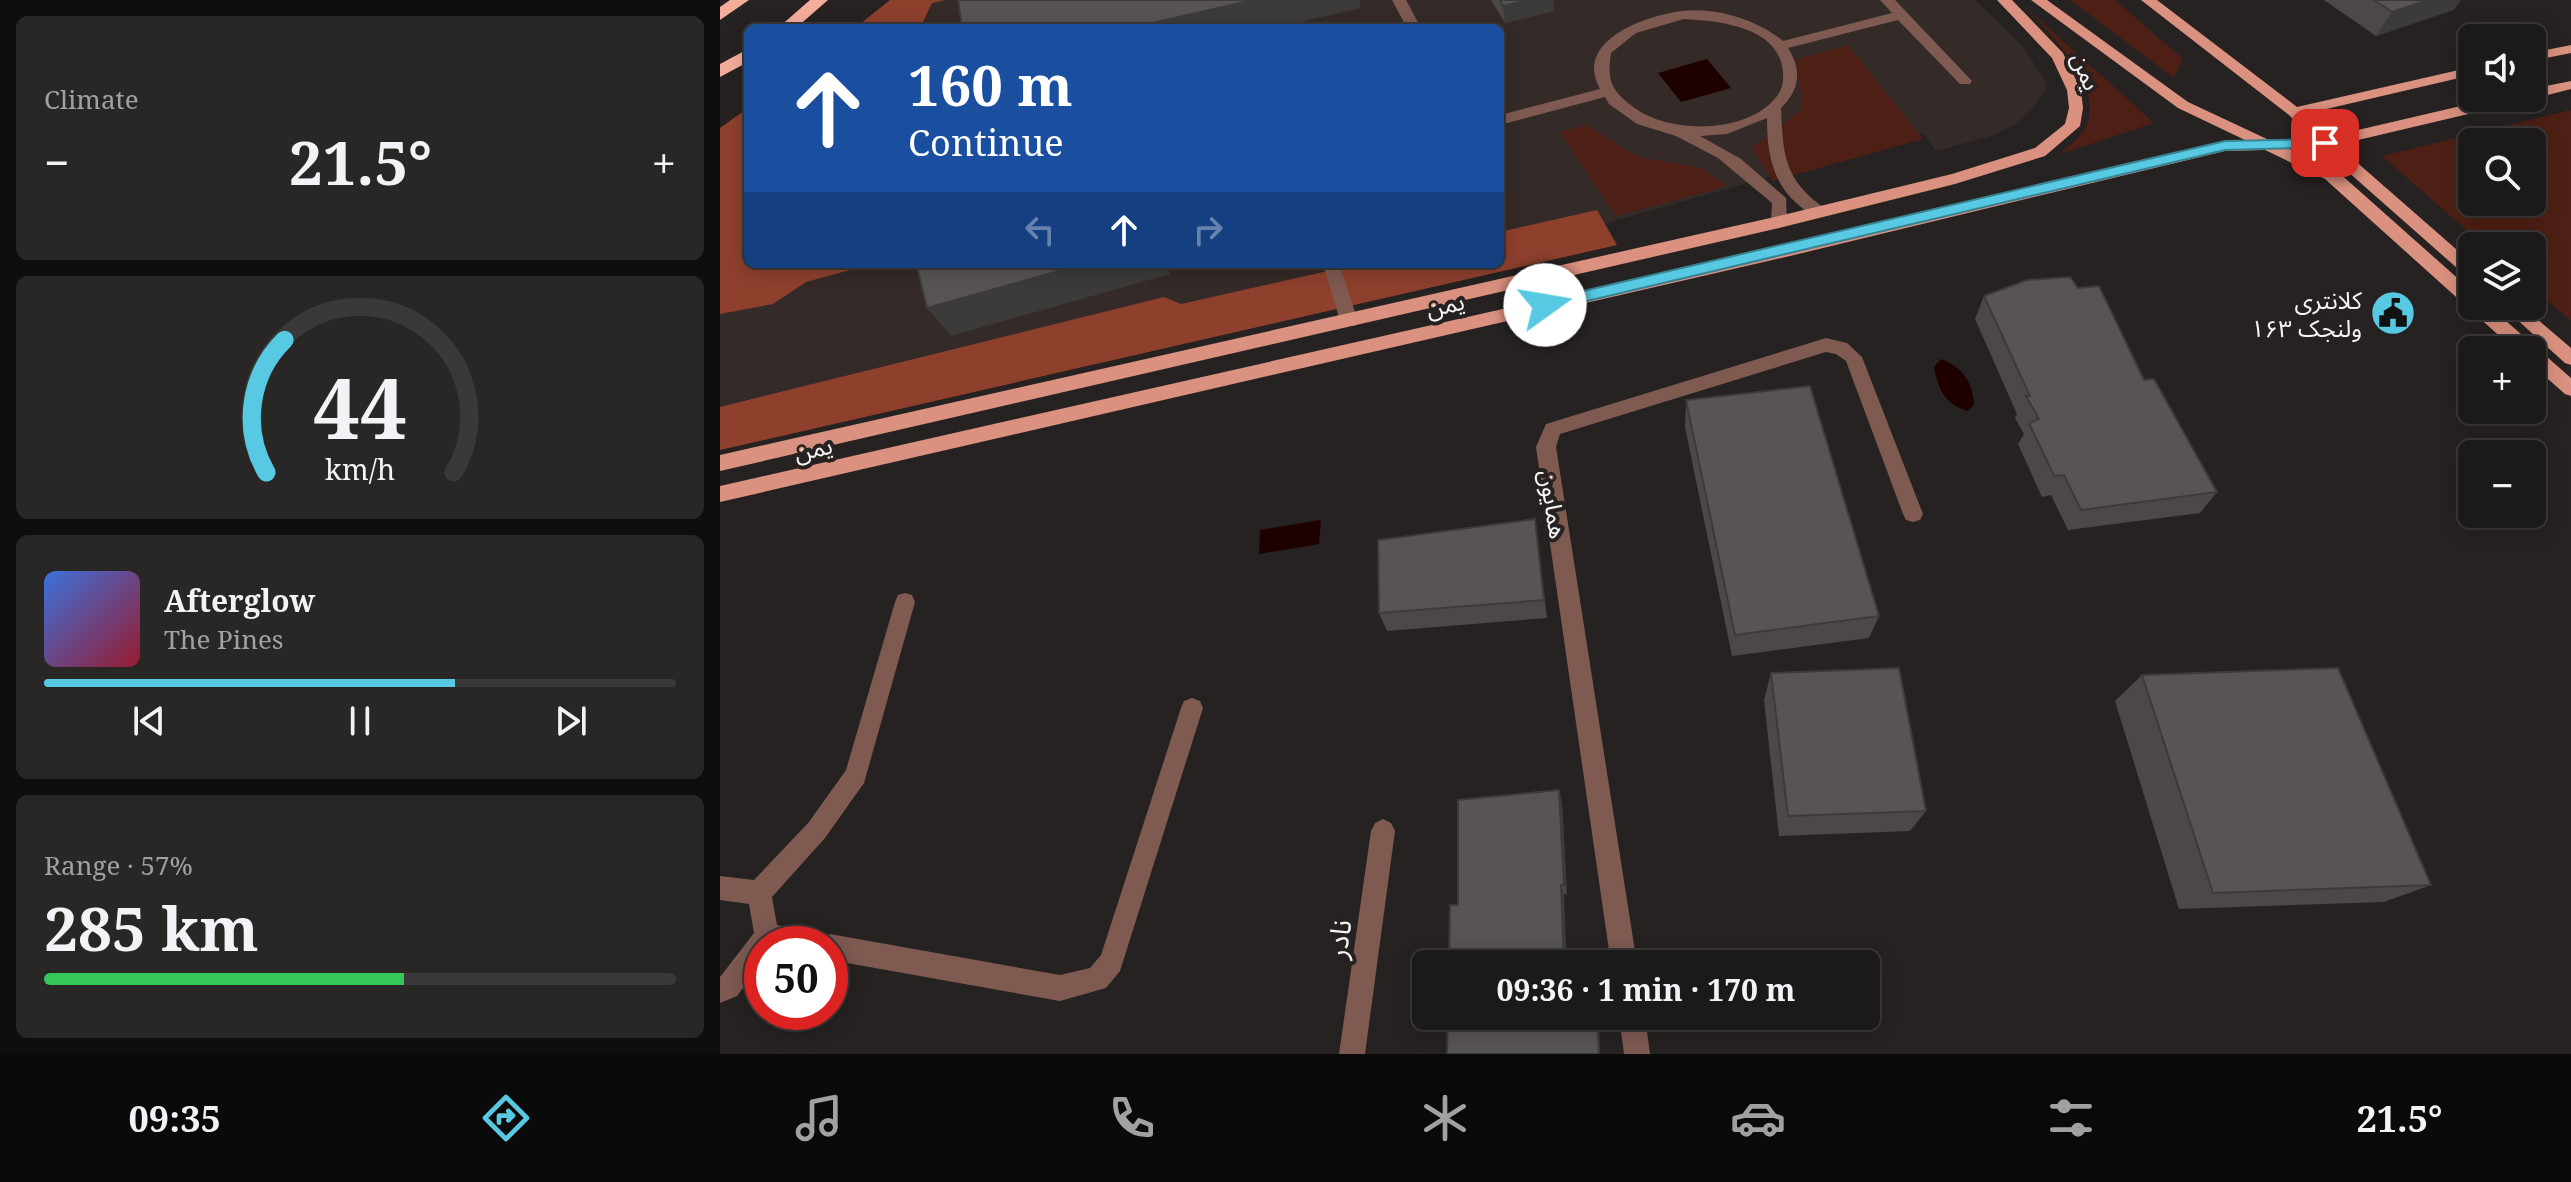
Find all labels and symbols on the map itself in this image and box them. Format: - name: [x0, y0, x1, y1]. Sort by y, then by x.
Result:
- street label: یمن: [2064, 47, 2110, 95]
- pin: [2291, 109, 2359, 177]
- position arrow: [1503, 263, 1587, 347]
- place label: کلانتری ۱۶۳ ولنجک: [2251, 283, 2363, 344]
- street label: یمن: [1422, 284, 1468, 324]
- public building icon: کلانتری ۱۶۳ ولنجک: [2369, 289, 2417, 337]
- street label: یمن: [790, 428, 836, 468]
- street label: همایون: [1532, 467, 1576, 541]
- street label: نادر: [1316, 917, 1360, 962]
- speed limit sign: 50: [744, 926, 848, 1030]

